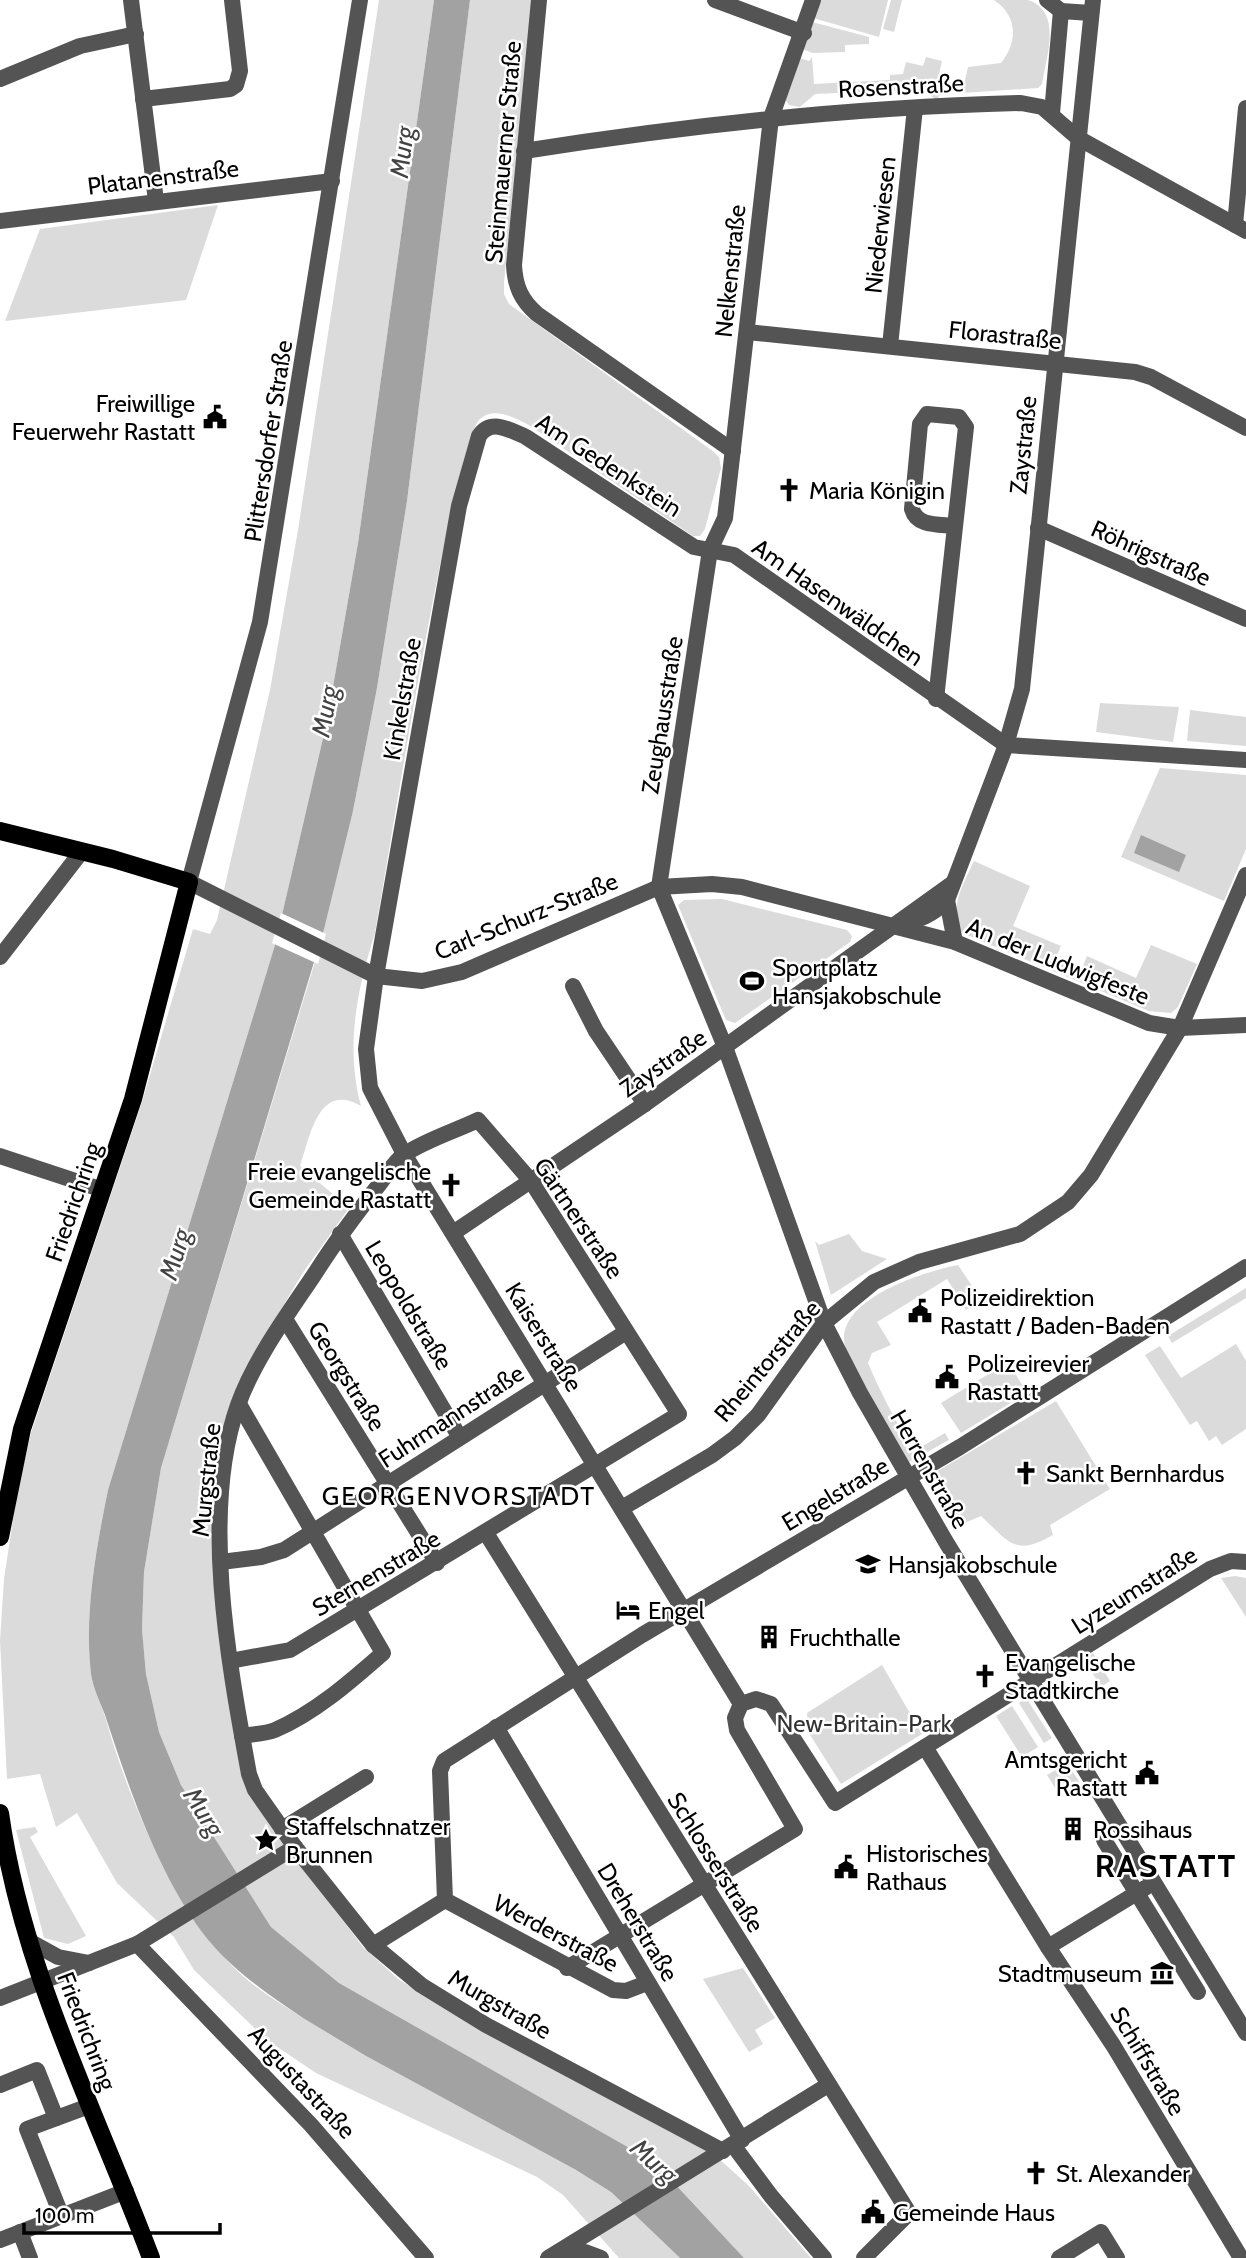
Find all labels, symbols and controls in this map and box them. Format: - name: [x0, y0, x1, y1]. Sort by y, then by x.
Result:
- street label: Steinmauerner Straße: [479, 40, 527, 264]
- street label: Rosenstraße: [837, 68, 965, 104]
- water label: Murg: [383, 123, 421, 181]
- street label: Platanenstraße: [86, 153, 240, 201]
- street label: Niederwiesen: [858, 155, 902, 295]
- street label: Nelkenstraße: [709, 203, 751, 339]
- street label: Florastraße: [947, 315, 1063, 355]
- street label: Plittersdorfer Straße: [238, 338, 298, 544]
- place label: Freiwillige Feuerwehr Rastatt: [12, 389, 195, 446]
- street label: Zaystraße: [1003, 394, 1043, 496]
- public building icon: Freiwillige Feuerwehr Rastatt: [201, 403, 229, 431]
- street label: Am Gedenkstein: [531, 407, 687, 523]
- church icon: Maria Königin: [775, 476, 803, 504]
- place label: Maria Königin: [809, 476, 945, 505]
- street label: Röhrigstraße: [1087, 514, 1215, 592]
- street label: Am Hasenwäldchen: [747, 532, 929, 672]
- street label: Zeughausstraße: [635, 634, 689, 796]
- street label: Kinkelstraße: [377, 636, 427, 762]
- water label: Murg: [304, 681, 346, 741]
- street label: Carl-Schurz-Straße: [430, 866, 622, 966]
- street label: An der Ludwigfeste: [962, 911, 1154, 1011]
- place label: Sportplatz Hansjakobschule: [772, 953, 941, 1010]
- sports icon: Sportplatz Hansjakobschule: [738, 967, 766, 995]
- street label: Zaystraße: [614, 1023, 712, 1103]
- street label: Friedrichring: [39, 1137, 107, 1266]
- street label: Gärtnerstraße: [528, 1152, 630, 1284]
- place label: Freie evangelische Gemeinde Rastatt: [247, 1157, 431, 1214]
- church icon: Freie evangelische Gemeinde Rastatt: [437, 1171, 465, 1199]
- water label: Murg: [152, 1223, 198, 1284]
- street label: Leopoldstraße: [359, 1235, 459, 1375]
- street label: Kaiserstraße: [499, 1277, 589, 1397]
- place label: Polizeidirektion Rastatt / Baden-Baden: [940, 1283, 1170, 1340]
- street label: Rheintorstraße: [708, 1294, 826, 1428]
- public building icon: Polizeidirektion Rastatt / Baden-Baden: [906, 1297, 934, 1325]
- street label: Georgstraße: [302, 1316, 392, 1436]
- place label: Polizeirevier Rastatt: [967, 1349, 1089, 1406]
- street label: Fuhrmannstraße: [373, 1358, 529, 1474]
- public building icon: Polizeirevier Rastatt: [933, 1363, 961, 1391]
- street label: Herrenstraße: [884, 1404, 976, 1534]
- street label: Murgstraße: [186, 1422, 226, 1538]
- street label: Engelstraße: [776, 1451, 894, 1537]
- church icon: Sankt Bernhardus: [1012, 1459, 1040, 1487]
- place label: Sankt Bernhardus: [1046, 1459, 1225, 1488]
- district label: GEORGENVORSTADT: [322, 1480, 596, 1512]
- street label: Sternenstraße: [307, 1524, 445, 1622]
- street label: Lyzeumstraße: [1066, 1540, 1202, 1640]
- school or university icon: Hansjakobschule: [854, 1550, 882, 1578]
- place label: Hansjakobschule: [888, 1550, 1057, 1579]
- hotel icon: Engel: [614, 1596, 642, 1624]
- place label: Engel: [648, 1596, 705, 1625]
- building icon: Fruchthalle: [755, 1623, 783, 1651]
- place label: Fruchthalle: [789, 1623, 900, 1652]
- place label: Evangelische Stadtkirche: [1005, 1648, 1136, 1705]
- church icon: Evangelische Stadtkirche: [971, 1662, 999, 1690]
- park label: New-Britain-Park: [777, 1709, 952, 1738]
- place label: Amtsgericht Rastatt: [1005, 1745, 1127, 1802]
- public building icon: Amtsgericht Rastatt: [1133, 1759, 1161, 1787]
- water label: Murg: [176, 1781, 232, 1843]
- street label: Schlosserstraße: [661, 1787, 771, 1937]
- place label: Staffelschnatzer Brunnen: [286, 1812, 451, 1869]
- building icon: Rossihaus: [1059, 1815, 1087, 1843]
- place label: Rossihaus: [1093, 1815, 1192, 1844]
- place icon: Staffelschnatzer Brunnen: [252, 1826, 280, 1854]
- place label: Historisches Rathaus: [866, 1839, 988, 1896]
- district label: RASTATT: [1095, 1846, 1237, 1885]
- public building icon: Historisches Rathaus: [832, 1853, 860, 1881]
- street label: Dreherstraße: [591, 1858, 685, 1986]
- street label: Werderstraße: [488, 1888, 624, 1978]
- place label: Stadtmuseum: [998, 1959, 1142, 1988]
- museum icon: Stadtmuseum: [1148, 1959, 1176, 1987]
- street label: Murgstraße: [443, 1963, 557, 2045]
- street label: Friedrichring: [51, 1968, 123, 2095]
- street label: Schiffstraße: [1104, 2001, 1192, 2121]
- street label: Augustastraße: [242, 2019, 362, 2145]
- water label: Murg: [623, 2131, 685, 2191]
- church icon: St. Alexander: [1022, 2159, 1050, 2187]
- place label: St. Alexander: [1056, 2159, 1190, 2188]
- scale bar: [24, 2192, 220, 2236]
- public building icon: Gemeinde Haus: [859, 2198, 887, 2226]
- place label: Gemeinde Haus: [893, 2198, 1055, 2227]
- text: 100 m: [35, 2203, 94, 2228]

